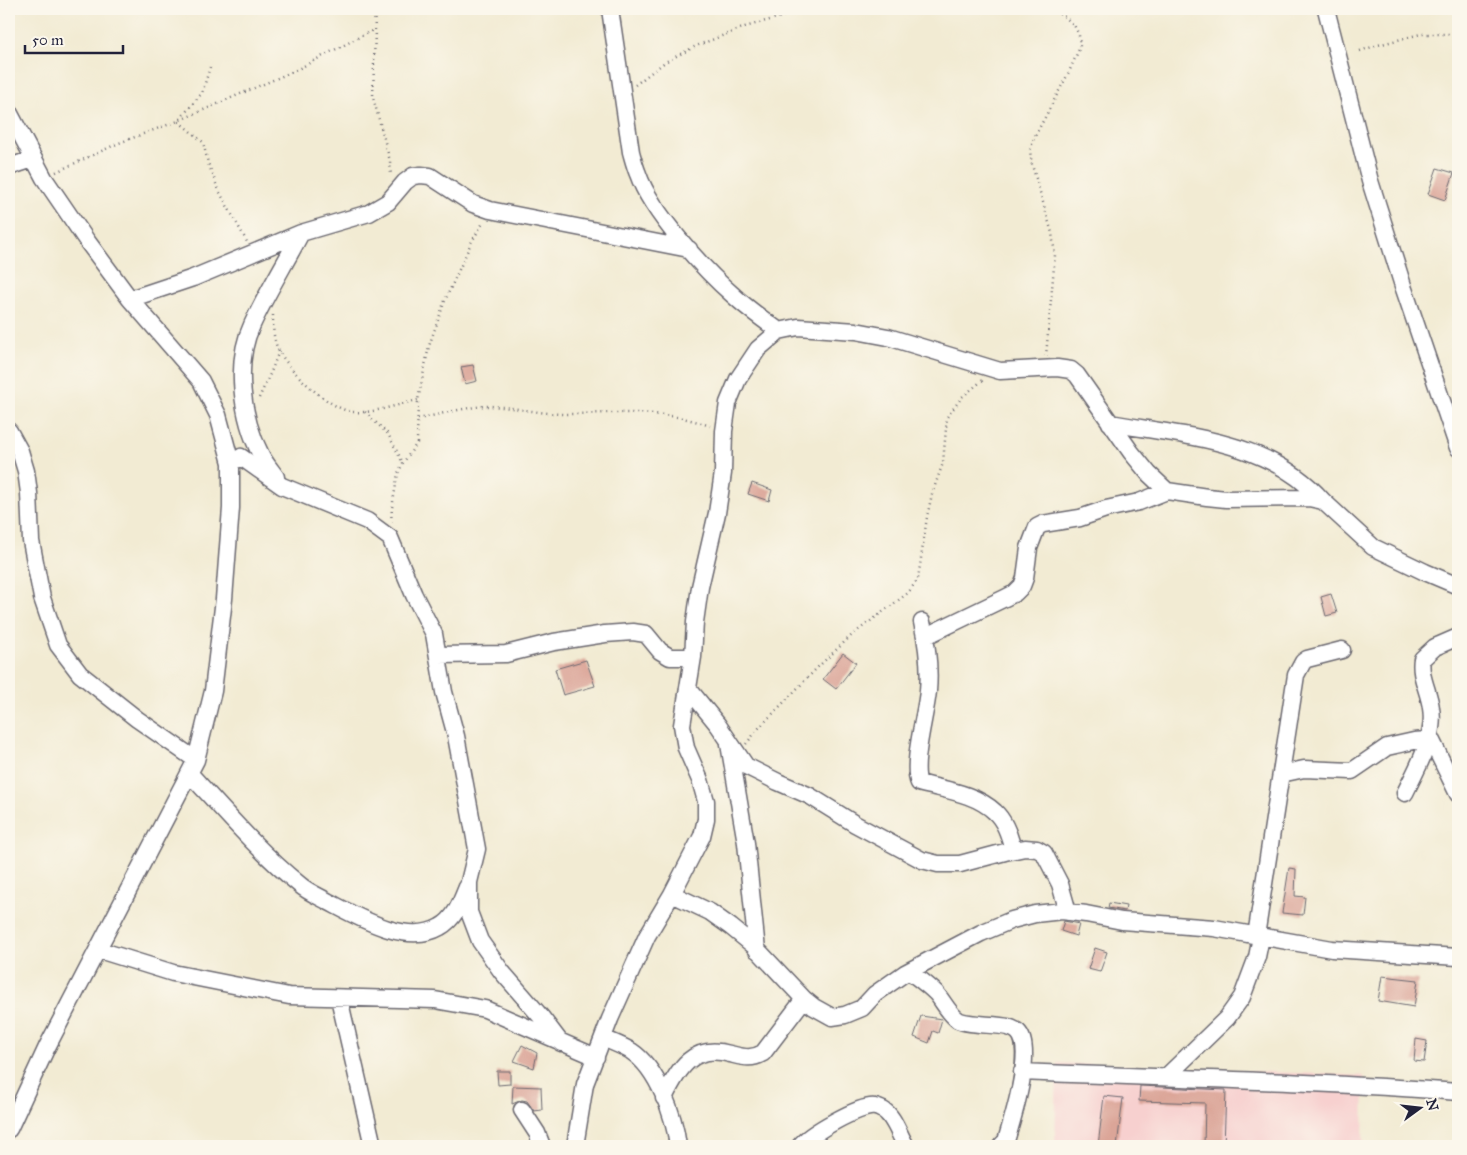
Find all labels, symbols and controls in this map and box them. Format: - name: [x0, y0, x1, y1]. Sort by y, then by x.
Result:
- scale bar: [25, 22, 122, 54]
- text: 50 m: [32, 31, 64, 49]
- north arrow: [1394, 1082, 1444, 1132]
- text: N: [1422, 1097, 1442, 1113]

